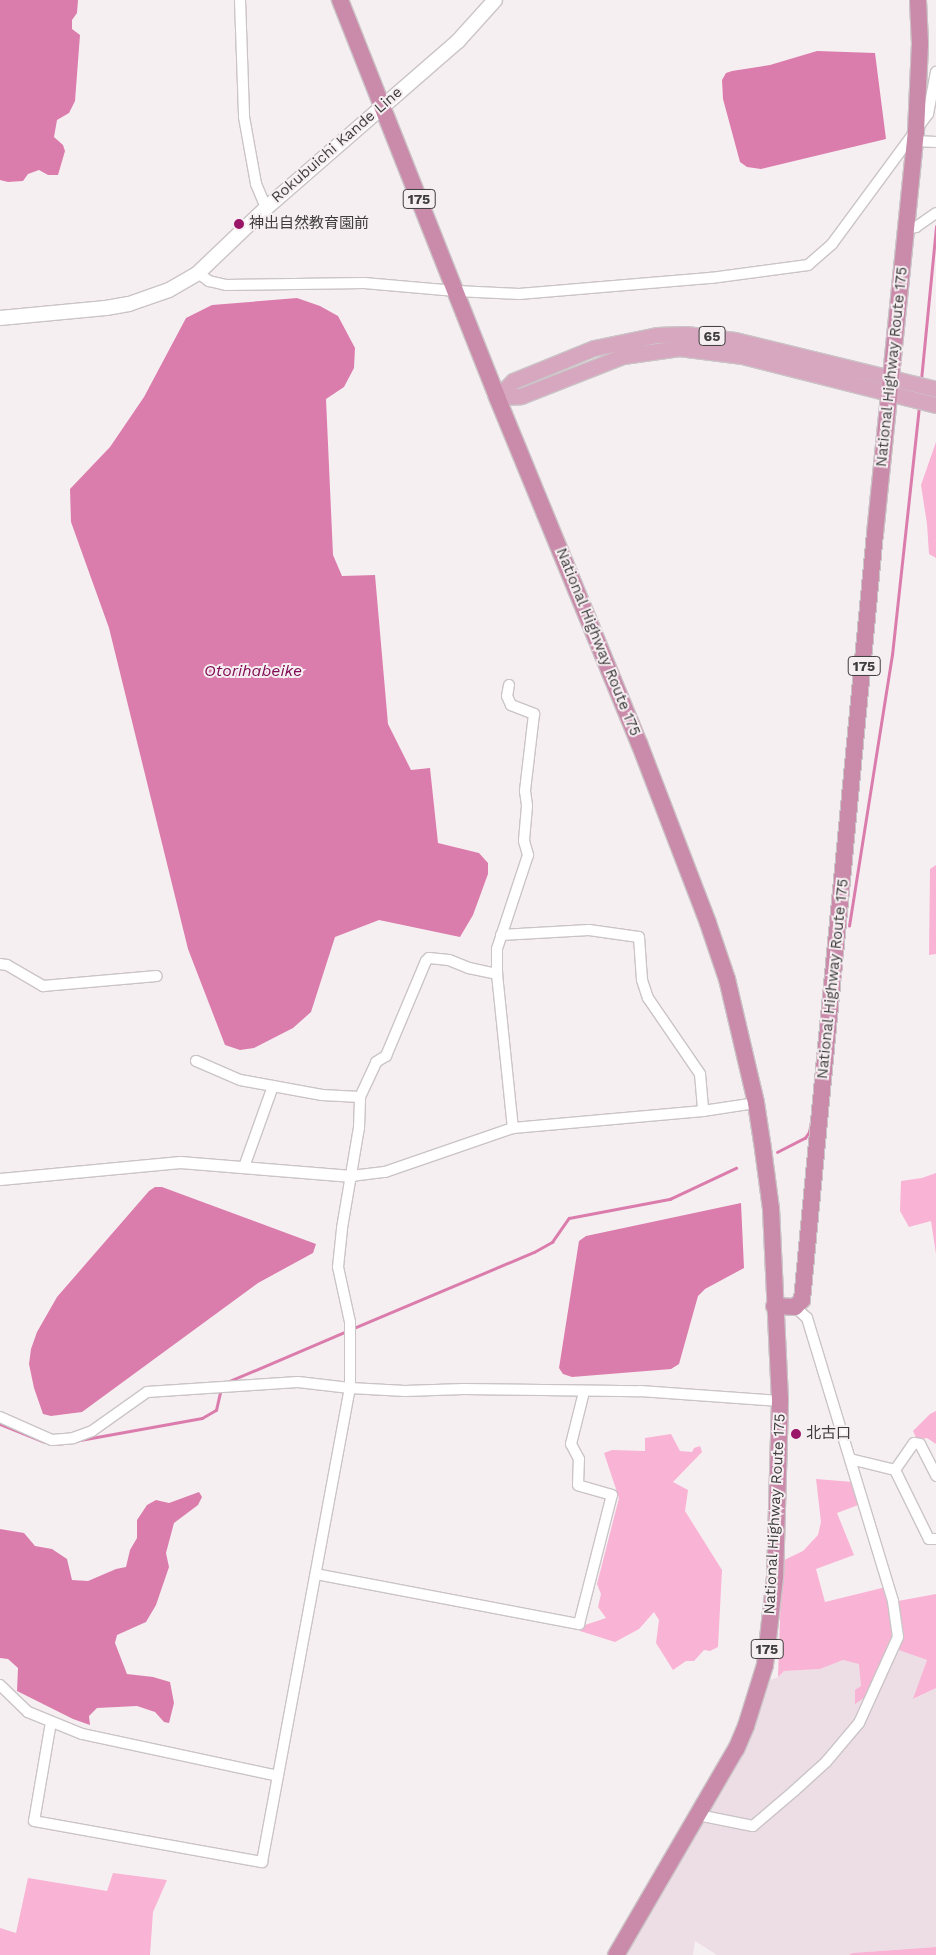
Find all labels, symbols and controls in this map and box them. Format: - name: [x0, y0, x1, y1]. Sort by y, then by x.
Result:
- street label: Rokubuichi Kande Line: [268, 83, 406, 207]
- road number: 175: [402, 188, 436, 210]
- place label: 神出自然教育園前: [249, 215, 369, 233]
- marker: 神出自然教育園前: [233, 218, 245, 230]
- street label: National Highway Route 175: [872, 265, 912, 469]
- road number: 65: [698, 324, 726, 348]
- street label: National Highway Route 175: [552, 545, 644, 739]
- road number: 175: [846, 654, 882, 678]
- water label: Otorihabeike: [204, 661, 302, 681]
- street label: National Highway Route 175: [813, 877, 853, 1081]
- street label: National Highway Route 175: [761, 1413, 789, 1615]
- place label: 北古口: [806, 1425, 851, 1443]
- marker: 北古口: [790, 1428, 802, 1440]
- road number: 175: [750, 1638, 784, 1660]

